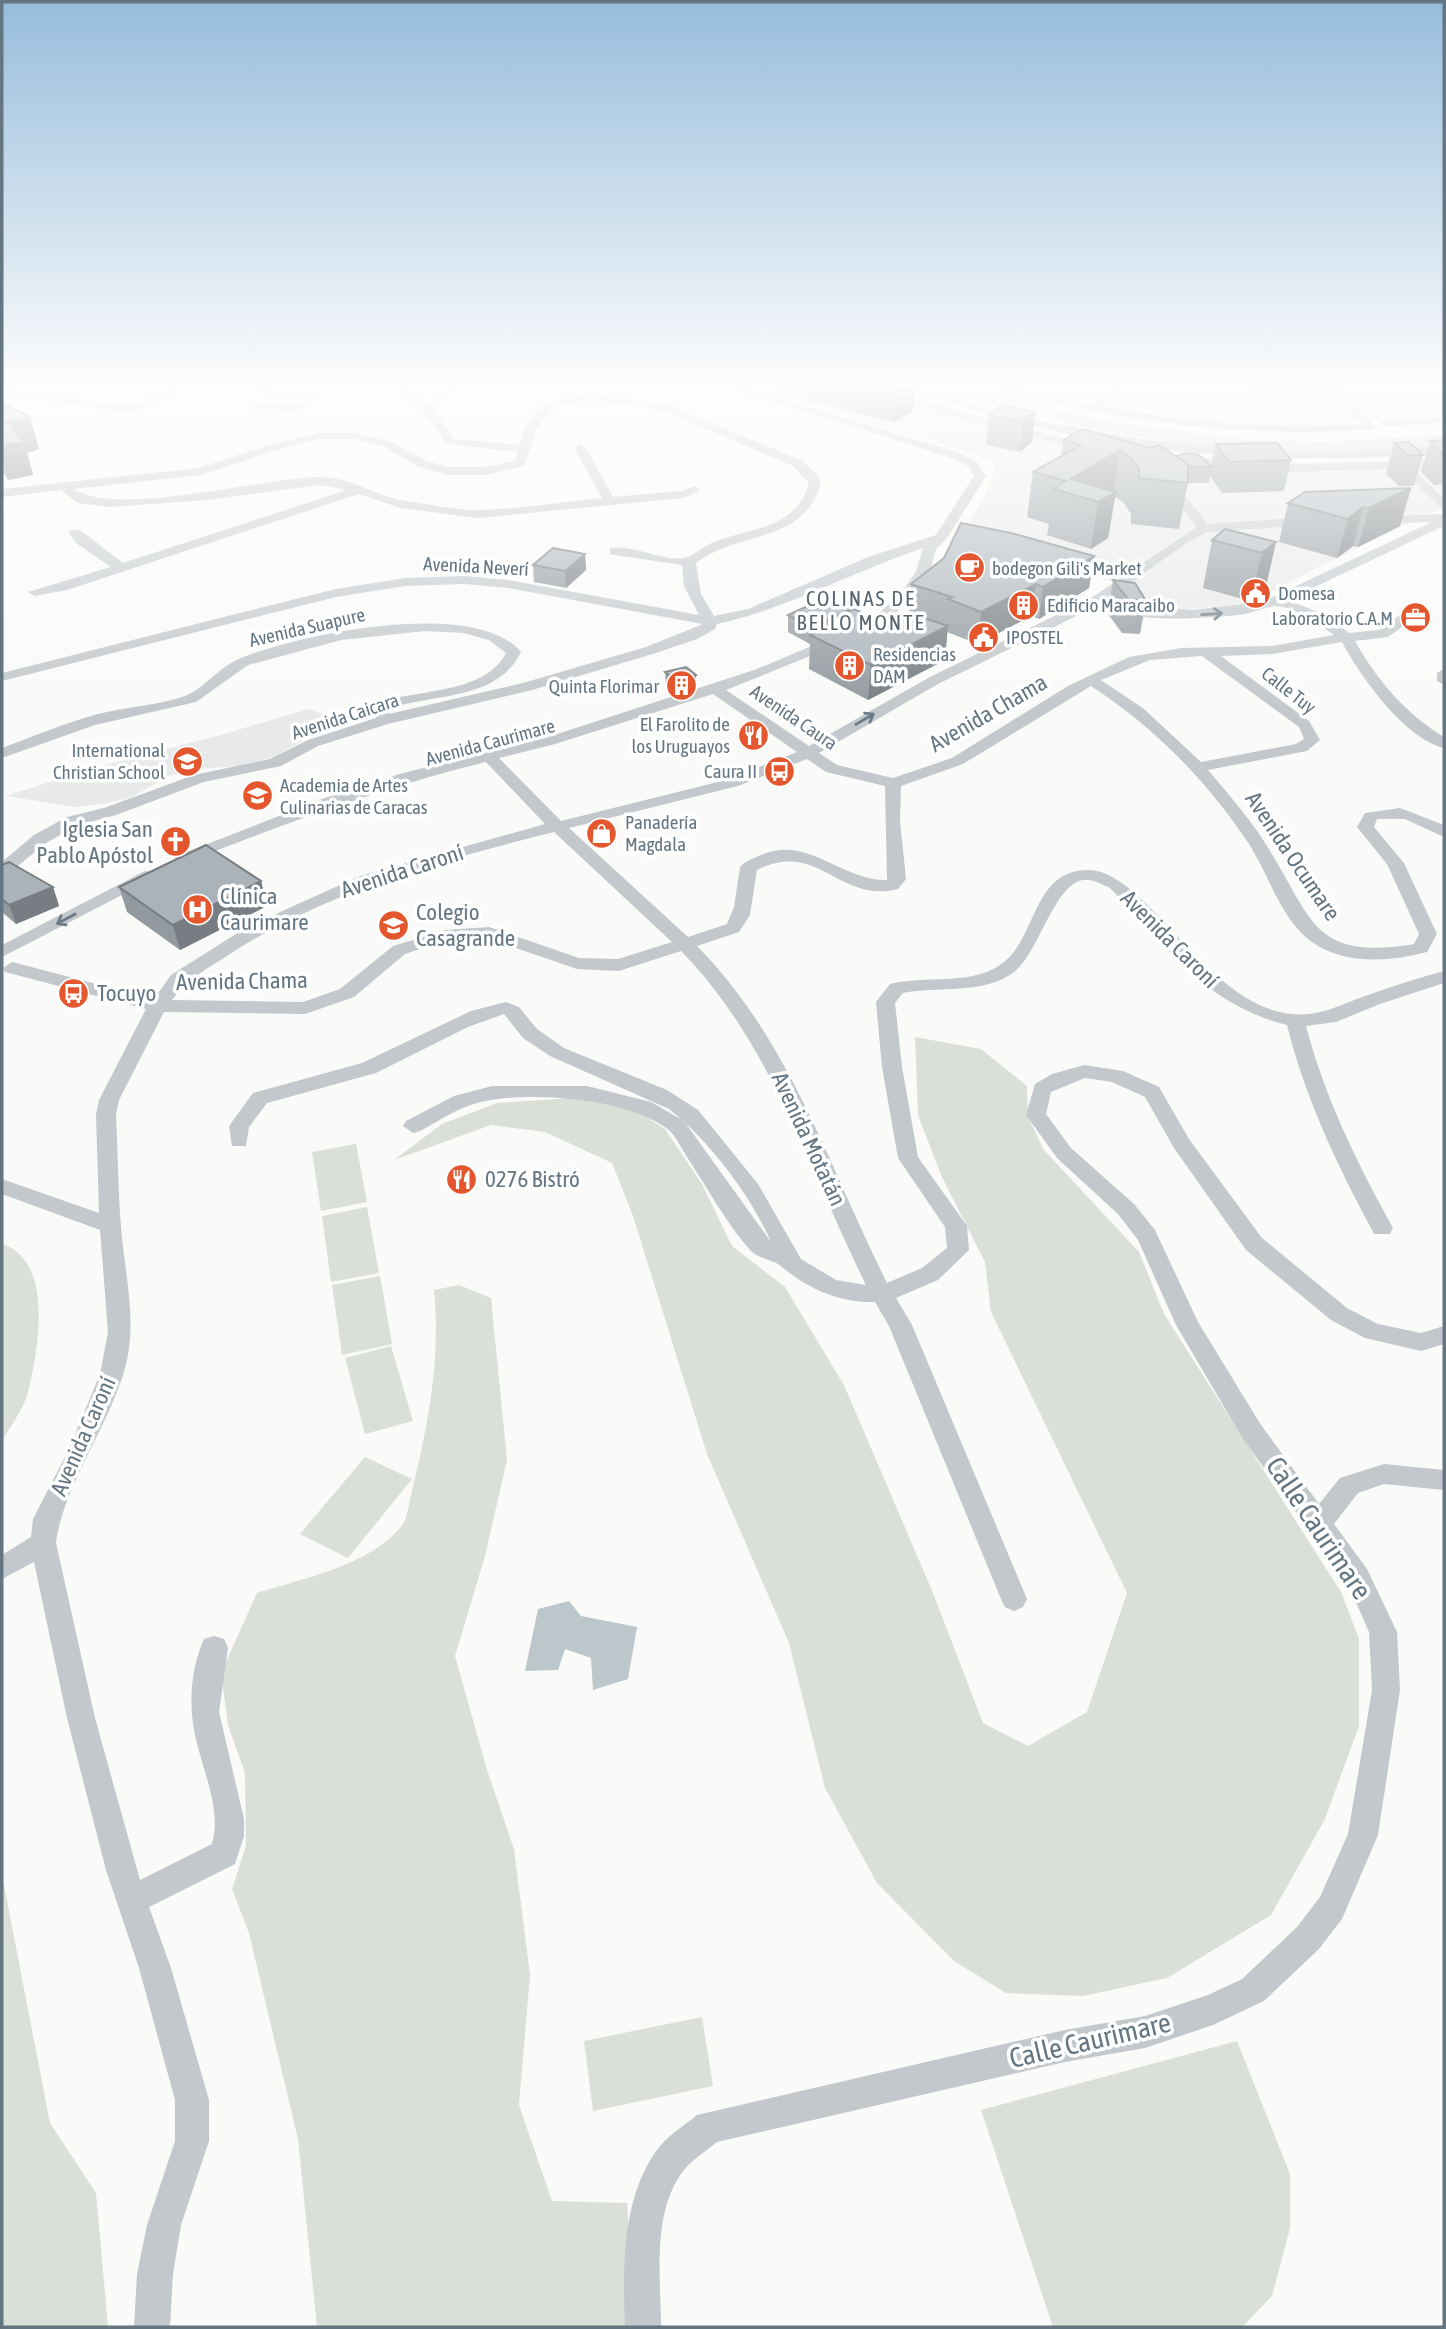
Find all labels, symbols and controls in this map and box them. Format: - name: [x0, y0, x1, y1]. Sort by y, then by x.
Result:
- cafe icon: bodegon Gili's Market: [952, 551, 986, 585]
- street label: Avenida Neverí: [423, 552, 529, 580]
- place label: bodegon Gili's Market: [992, 557, 1142, 579]
- public building icon: Domesa: [1238, 576, 1272, 610]
- place label: Domesa: [1278, 582, 1335, 604]
- district label: COLINAS DE BELLO MONTE: [797, 586, 925, 634]
- building icon: Edificio Maracaibo: [1007, 588, 1041, 622]
- place label: Edificio Maracaibo: [1047, 594, 1175, 616]
- office icon: Laboratorio C.A.M: [1399, 601, 1433, 635]
- street label: Avenida Suapure: [247, 603, 367, 651]
- one-way arrow: [1200, 607, 1223, 620]
- place label: Laboratorio C.A.M: [1272, 607, 1393, 629]
- public building icon: IPOSTEL: [966, 620, 1000, 654]
- place label: IPOSTEL: [1006, 626, 1064, 648]
- place label: Residencias DAM: [873, 643, 956, 687]
- building icon: Residencias DAM: [833, 648, 867, 682]
- street label: Calle Tuy: [1257, 662, 1321, 718]
- building icon: Quinta Florimar: [665, 669, 699, 703]
- street label: Avenida Chama: [925, 669, 1051, 757]
- place label: Quinta Florimar: [549, 675, 659, 697]
- street label: Avenida Caura: [746, 680, 842, 754]
- street label: Avenida Caicara: [289, 688, 401, 744]
- one-way arrow: [854, 712, 874, 726]
- place label: El Farolito de los Uruguayos: [631, 713, 730, 757]
- street label: Avenida Caurimare: [423, 714, 557, 770]
- restaurant icon: El Farolito de los Uruguayos: [736, 718, 770, 752]
- place label: International Christian School: [53, 739, 165, 783]
- school or university icon: International Christian School: [171, 744, 205, 778]
- bus stop icon: Caura II: [763, 754, 797, 788]
- place label: Caura II: [704, 760, 757, 782]
- place label: Academia de Artes Culinarias de Caracas: [280, 774, 428, 818]
- school or university icon: Academia de Artes Culinarias de Caracas: [240, 779, 274, 813]
- street label: Avenida Ocumare: [1240, 787, 1346, 925]
- place label: Panadería Magdala: [625, 811, 697, 855]
- place label: Iglesia San Pablo Apóstol: [36, 816, 153, 868]
- shop icon: Panadería Magdala: [585, 816, 619, 850]
- church icon: Iglesia San Pablo Apóstol: [159, 825, 193, 859]
- street label: Avenida Caroní: [337, 839, 467, 903]
- place label: Clínica Caurimare: [220, 883, 309, 935]
- street label: Avenida Caroní: [1116, 885, 1224, 993]
- hospital icon: Clínica Caurimare: [180, 892, 214, 926]
- place label: Colegio Casagrande: [416, 899, 515, 951]
- school or university icon: Colegio Casagrande: [376, 908, 410, 942]
- one-way arrow: [56, 912, 76, 926]
- street label: Avenida Chama: [176, 967, 308, 995]
- bus stop icon: Tocuyo: [57, 976, 91, 1010]
- place label: Tocuyo: [97, 980, 156, 1006]
- street label: Avenida Motatán: [767, 1068, 851, 1210]
- restaurant icon: 0276 Bistró: [445, 1162, 479, 1196]
- place label: 0276 Bistró: [485, 1166, 580, 1192]
- street label: Avenida Caroní: [45, 1373, 121, 1499]
- street label: Calle Caurimare: [1260, 1451, 1378, 1605]
- street label: Calle Caurimare: [1006, 2006, 1174, 2074]

